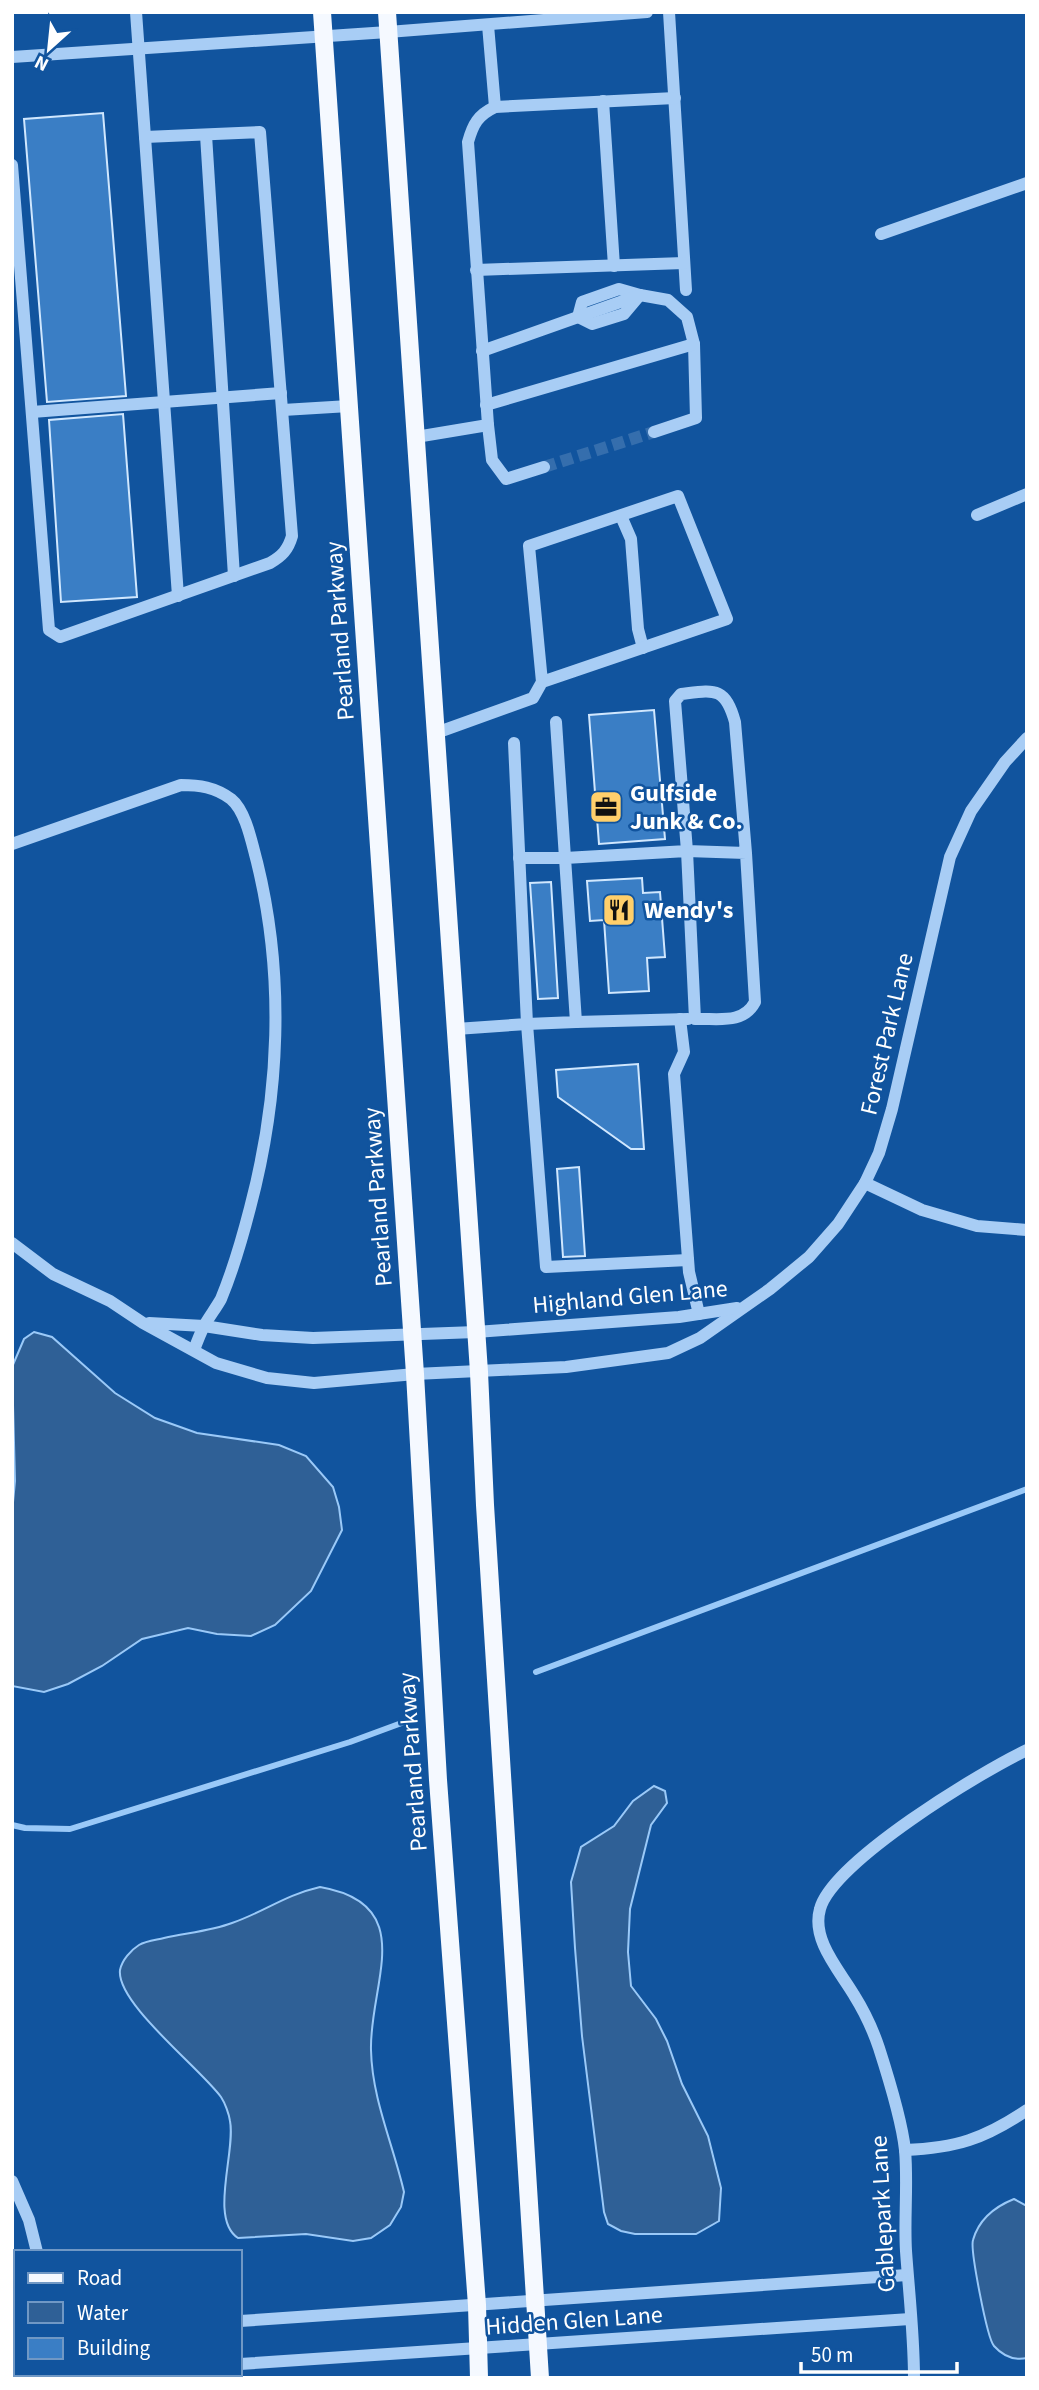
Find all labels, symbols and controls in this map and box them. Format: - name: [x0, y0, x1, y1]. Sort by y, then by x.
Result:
- north arrow: [14, 14, 84, 84]
- text: N: [30, 48, 54, 78]
- street label: Pearland Parkway: [316, 540, 364, 722]
- place label: Gulfside Junk & Co.: [630, 776, 743, 839]
- office icon: Gulfside Junk & Co.: [587, 788, 625, 826]
- restaurant icon: Wendy's: [600, 891, 638, 929]
- place label: Wendy's: [644, 893, 733, 928]
- street label: Forest Park Lane: [851, 949, 923, 1119]
- street label: Pearland Parkway: [354, 1106, 402, 1288]
- street label: Highland Glen Lane: [531, 1271, 729, 1323]
- street label: Pearland Parkway: [389, 1671, 437, 1853]
- street label: Gablepark Lane: [861, 2135, 905, 2293]
- legend: [14, 2250, 242, 2376]
- text: Road: [77, 2263, 122, 2293]
- street label: Hidden Glen Lane: [484, 2297, 664, 2345]
- text: Water: [77, 2298, 129, 2328]
- scale bar: [801, 2330, 957, 2374]
- text: Building: [77, 2333, 151, 2363]
- text: 50 m: [811, 2340, 853, 2370]

